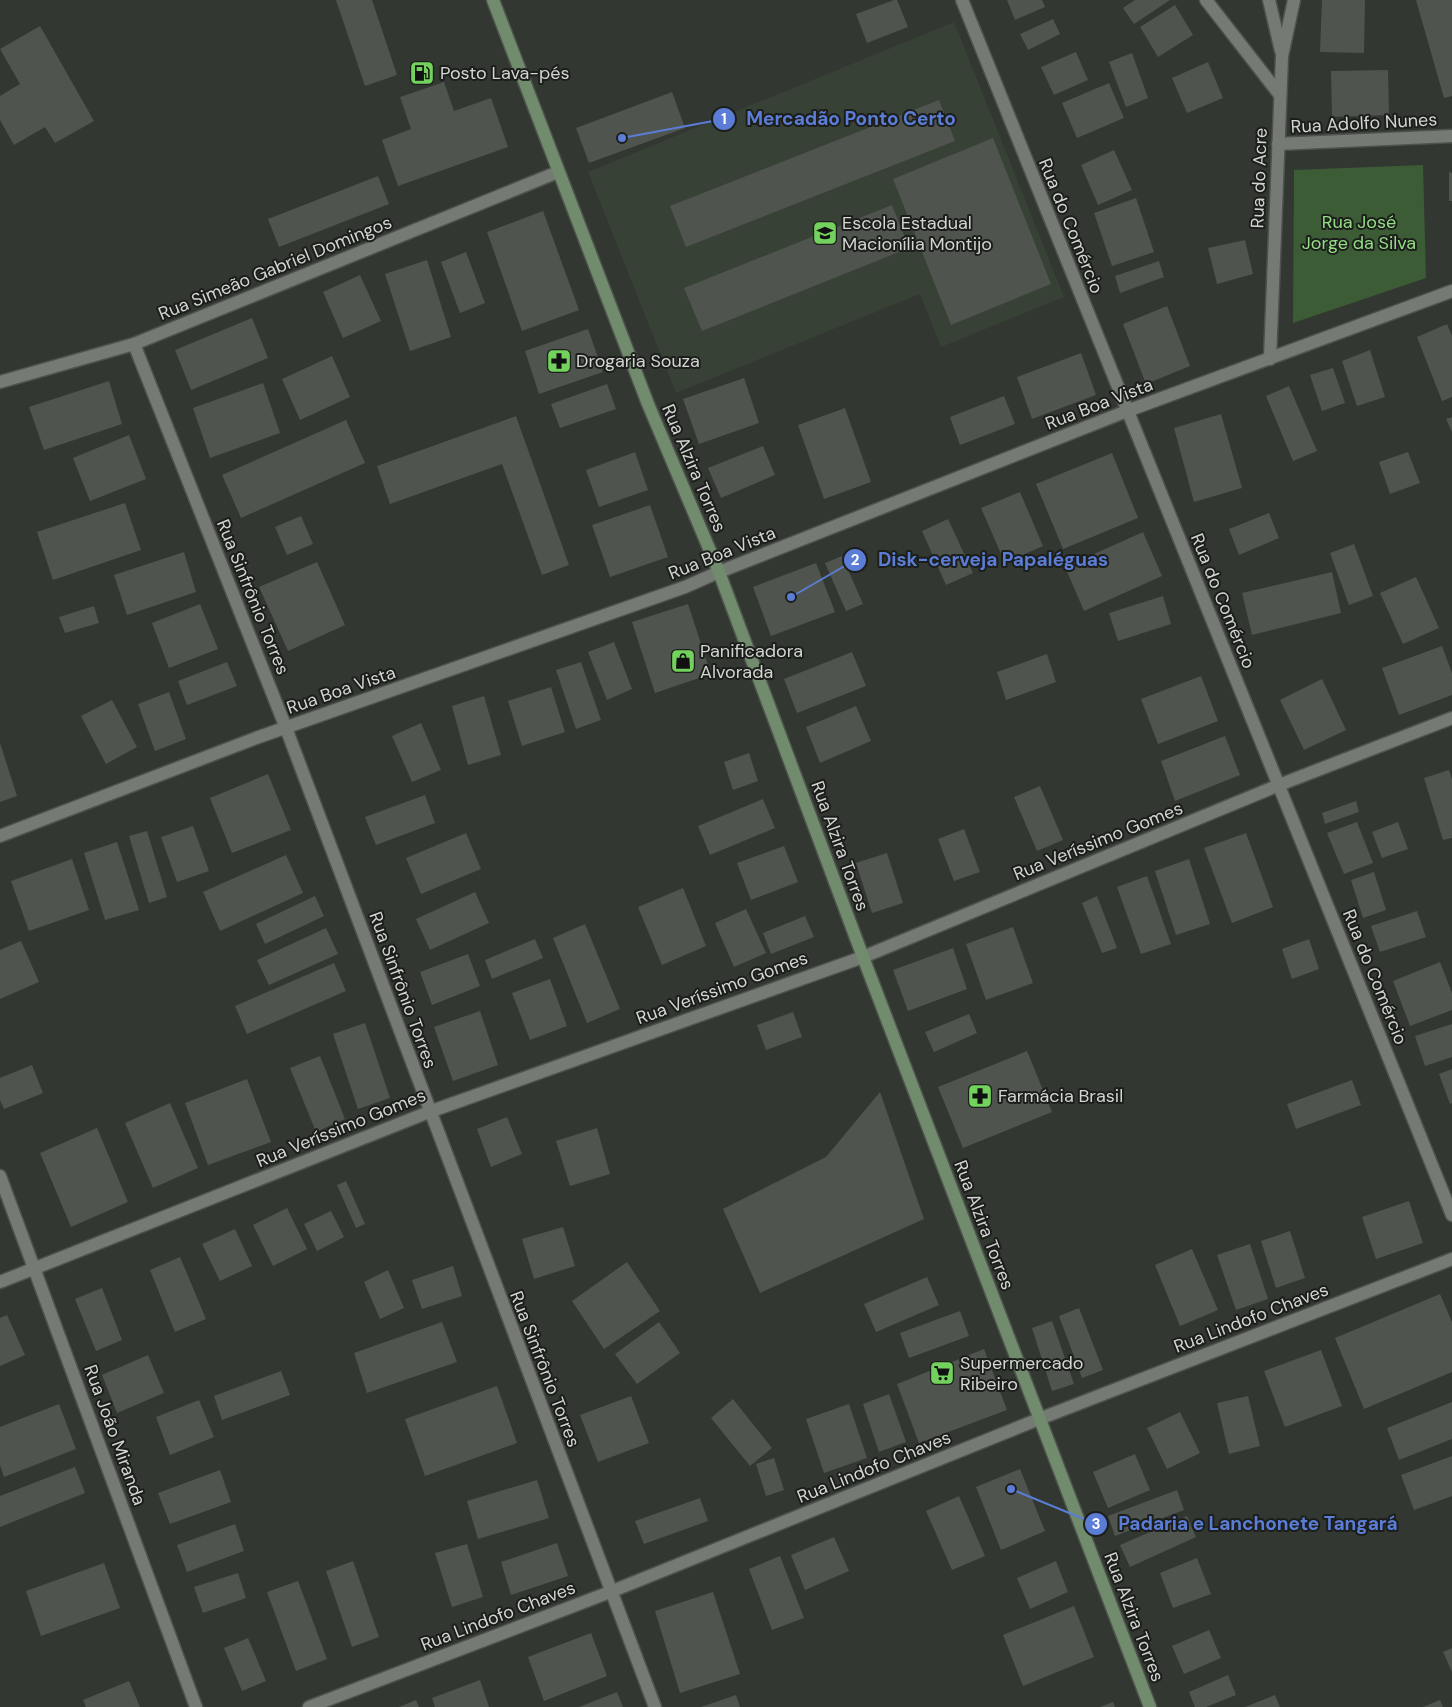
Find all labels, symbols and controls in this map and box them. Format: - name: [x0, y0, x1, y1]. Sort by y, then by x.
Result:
- fuel station icon: Posto Lava-pés: [409, 60, 435, 86]
- place label: Posto Lava-pés: [440, 61, 570, 85]
- callout: Mercadão Ponto Certo: [711, 102, 966, 136]
- text: Mercadão Ponto Certo: [746, 106, 956, 131]
- street label: Rua Adolfo Nunes: [1290, 107, 1438, 139]
- text: 1: [721, 109, 727, 129]
- street label: Rua do Acre: [1245, 127, 1273, 229]
- street label: Rua do Comércio: [1033, 155, 1109, 297]
- street label: Rua Simeão Gabriel Domingos: [155, 210, 395, 326]
- park label: Rua José Jorge da Silva: [1302, 210, 1416, 255]
- place label: Escola Estadual Macionília Montijo: [842, 211, 992, 256]
- school or university icon: Escola Estadual Macionília Montijo: [812, 220, 838, 246]
- pharmacy icon: Drogaria Souza: [546, 348, 572, 374]
- place label: Drogaria Souza: [576, 349, 700, 373]
- street label: Rua Boa Vista: [1042, 372, 1156, 436]
- street label: Rua Alzira Torres: [656, 400, 732, 536]
- street label: Rua Sinfrônio Torres: [211, 516, 295, 678]
- street label: Rua Boa Vista: [665, 521, 779, 585]
- street label: Rua do Comércio: [1185, 530, 1261, 672]
- callout: Disk-cerveja Papaléguas: [843, 543, 1118, 577]
- text: Disk-cerveja Papaléguas: [878, 547, 1108, 572]
- text: 2: [851, 550, 860, 570]
- place label: Panificadora Alvorada: [700, 639, 803, 684]
- shop icon: Panificadora Alvorada: [670, 648, 696, 674]
- street label: Rua Boa Vista: [283, 660, 399, 720]
- street label: Rua Alzira Torres: [805, 778, 875, 914]
- street label: Rua Veríssimo Gomes: [1010, 796, 1186, 886]
- street label: Rua do Comércio: [1337, 906, 1413, 1048]
- street label: Rua Sinfrônio Torres: [363, 908, 443, 1072]
- street label: Rua Veríssimo Gomes: [633, 946, 811, 1030]
- street label: Rua Veríssimo Gomes: [253, 1083, 429, 1173]
- pharmacy icon: Farmácia Brasil: [967, 1083, 993, 1109]
- place label: Farmácia Brasil: [998, 1084, 1123, 1108]
- street label: Rua Alzira Torres: [948, 1157, 1020, 1293]
- street label: Rua Lindofo Chaves: [1170, 1277, 1332, 1359]
- street label: Rua Sinfrônio Torres: [504, 1288, 586, 1450]
- place label: Supermercado Ribeiro: [960, 1351, 1084, 1396]
- supermarket icon: Supermercado Ribeiro: [929, 1360, 955, 1386]
- street label: Rua João Miranda: [78, 1361, 152, 1509]
- street label: Rua Lindofo Chaves: [794, 1425, 954, 1509]
- callout: Padaria e Lanchonete Tangará: [1083, 1507, 1407, 1541]
- text: Padaria e Lanchonete Tangará: [1118, 1511, 1398, 1536]
- text: 3: [1091, 1514, 1101, 1534]
- street label: Rua Alzira Torres: [1098, 1549, 1170, 1685]
- street label: Rua Lindofo Chaves: [417, 1575, 579, 1657]

